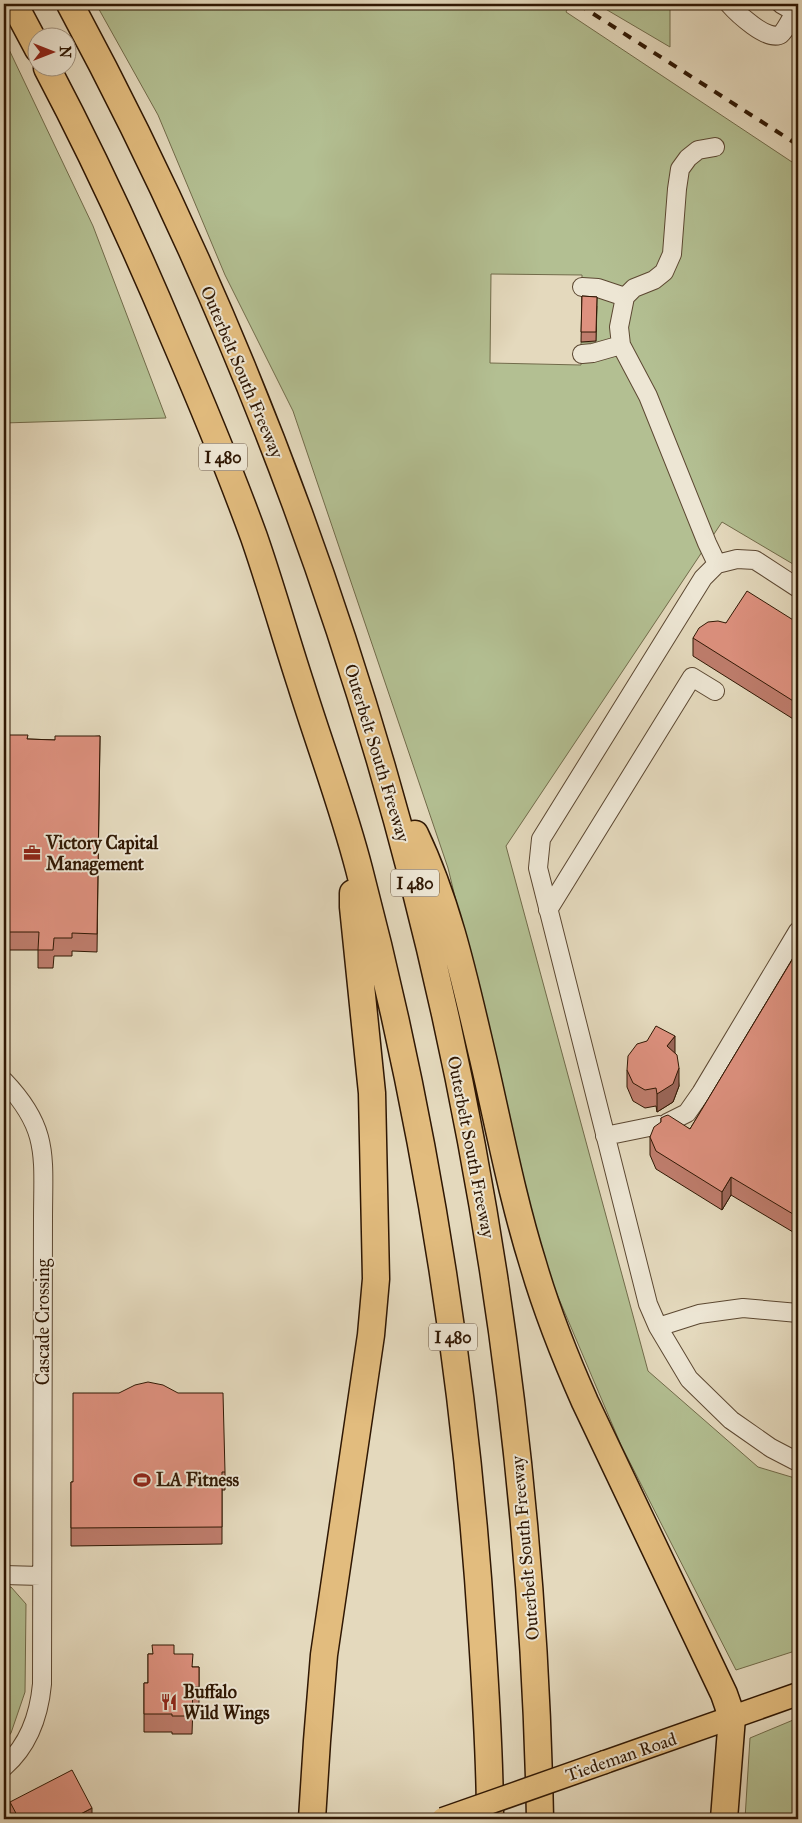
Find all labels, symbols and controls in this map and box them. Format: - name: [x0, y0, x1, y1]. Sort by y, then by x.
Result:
- north arrow: [28, 28, 78, 78]
- text: N: [56, 46, 73, 58]
- street label: Outerbelt South Freeway: [196, 282, 289, 462]
- road number: I 480: [199, 444, 247, 471]
- street label: Outerbelt South Freeway: [339, 661, 415, 845]
- place label: Victory Capital Management: [45, 832, 159, 876]
- office icon: Victory Capital Management: [22, 843, 42, 863]
- road number: I 480: [391, 870, 439, 896]
- street label: Outerbelt South Freeway: [443, 1054, 500, 1241]
- street label: Cascade Crossing: [32, 1258, 55, 1385]
- road number: I 480: [429, 1324, 477, 1350]
- street label: Outerbelt South Freeway: [506, 1454, 544, 1641]
- place label: LA Fitness: [156, 1469, 240, 1491]
- sports icon: LA Fitness: [132, 1470, 152, 1490]
- place label: Buffalo Wild Wings: [183, 1681, 270, 1725]
- restaurant icon: Buffalo Wild Wings: [159, 1692, 179, 1712]
- street label: Tiedeman Road: [563, 1728, 679, 1786]

